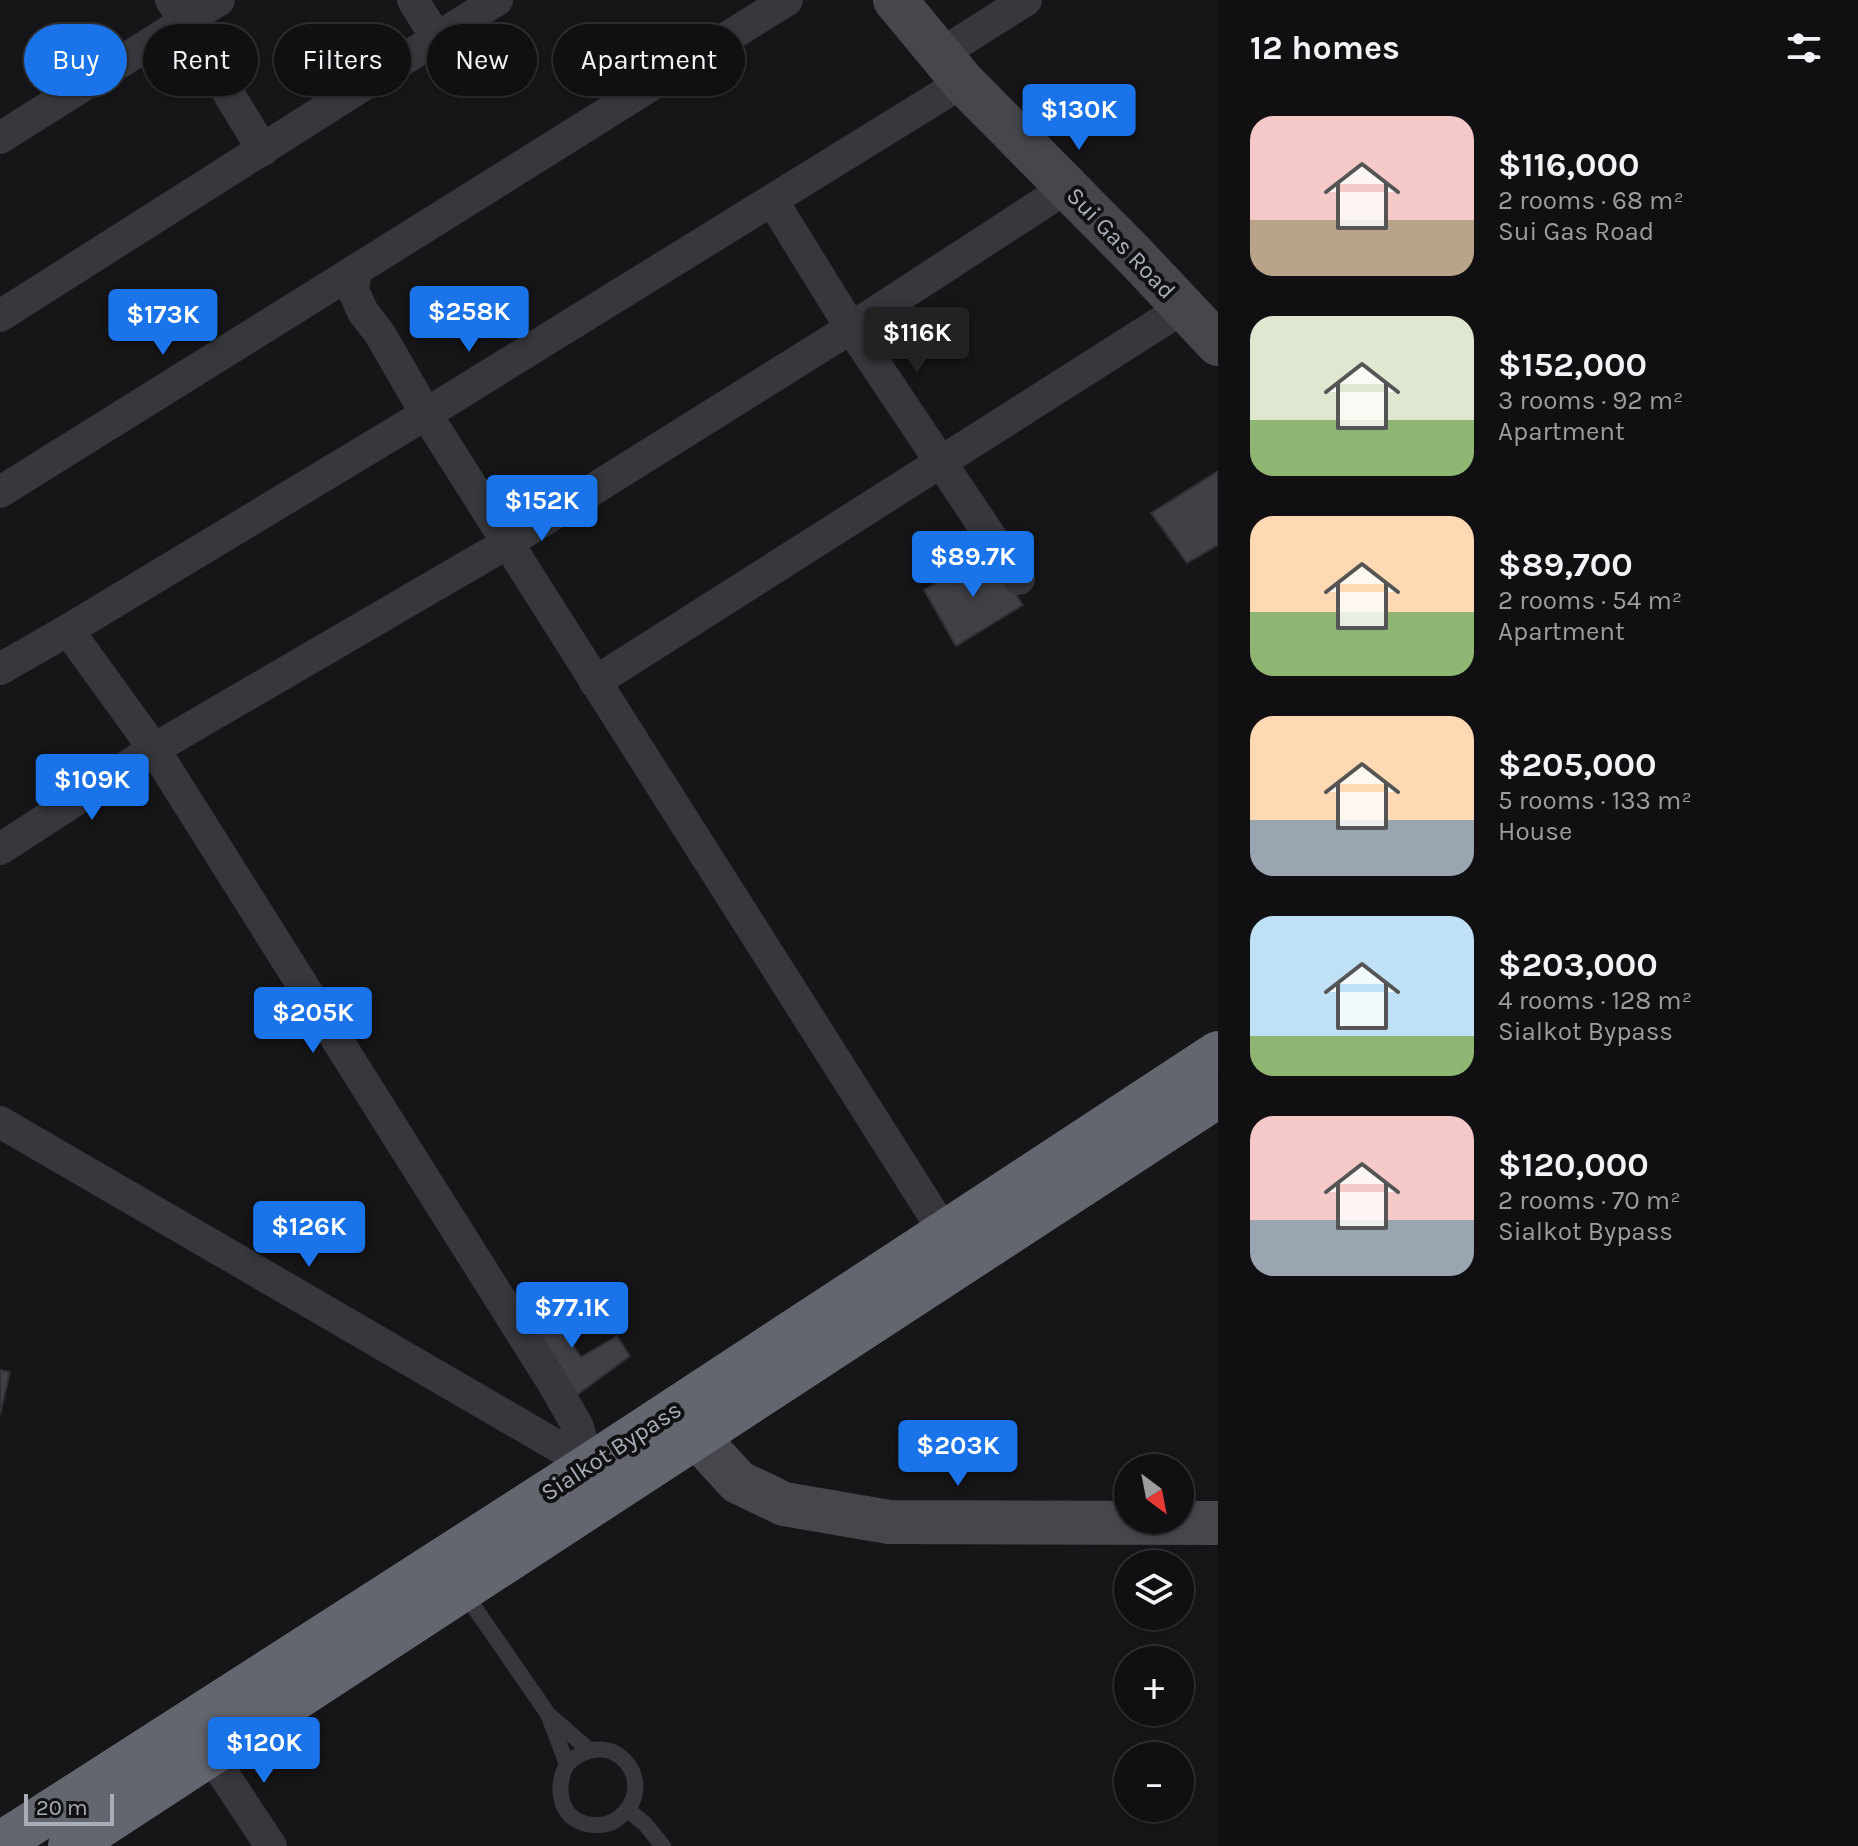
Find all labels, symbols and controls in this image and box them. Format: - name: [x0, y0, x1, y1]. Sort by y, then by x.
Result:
- chip: Buy: [24, 24, 127, 96]
- chip: Rent: [143, 24, 258, 96]
- chip: Filters: [274, 24, 411, 96]
- chip: New: [427, 24, 537, 96]
- chip: Apartment: [553, 24, 745, 96]
- icon: filters: [1782, 26, 1826, 70]
- text: 12 homes: [1250, 28, 1400, 68]
- pin: $130K: [1023, 84, 1135, 152]
- text: $130K: [1041, 94, 1117, 125]
- text: $116,000: [1498, 145, 1639, 185]
- icon: home: [1314, 148, 1410, 244]
- street label: Sui Gas Road: [1061, 181, 1181, 305]
- text: 2 rooms · 68 m²: [1498, 185, 1684, 216]
- text: Sui Gas Road: [1498, 216, 1654, 247]
- pin: $258K: [413, 286, 525, 354]
- pin: $173K: [107, 289, 219, 357]
- text: $258K: [428, 296, 510, 327]
- text: $173K: [126, 299, 200, 330]
- pin: $116K: [861, 307, 973, 375]
- text: $116K: [882, 317, 952, 348]
- text: $152,000: [1498, 345, 1647, 385]
- icon: home: [1314, 348, 1410, 444]
- text: 3 rooms · 92 m²: [1498, 385, 1683, 416]
- text: Apartment: [1498, 416, 1625, 447]
- pin: $152K: [486, 475, 598, 543]
- text: $152K: [504, 485, 580, 516]
- pin: $89.7K: [908, 531, 1038, 599]
- text: $89.7K: [930, 541, 1016, 572]
- text: $89,700: [1498, 545, 1633, 585]
- icon: home: [1314, 548, 1410, 644]
- text: 2 rooms · 54 m²: [1498, 585, 1682, 616]
- text: Apartment: [1498, 616, 1625, 647]
- text: $205,000: [1498, 745, 1656, 785]
- icon: home: [1314, 748, 1410, 844]
- pin: $109K: [36, 754, 148, 822]
- text: $109K: [54, 764, 130, 795]
- text: 5 rooms · 133 m²: [1498, 785, 1692, 816]
- text: House: [1498, 816, 1572, 847]
- text: $203,000: [1498, 945, 1658, 985]
- icon: home: [1314, 948, 1410, 1044]
- text: 4 rooms · 128 m²: [1498, 985, 1692, 1016]
- pin: $205K: [257, 987, 369, 1055]
- text: $205K: [272, 997, 354, 1028]
- text: Sialkot Bypass: [1498, 1016, 1673, 1047]
- text: $120,000: [1498, 1145, 1649, 1185]
- icon: home: [1314, 1148, 1410, 1244]
- text: 2 rooms · 70 m²: [1498, 1185, 1681, 1216]
- pin: $126K: [253, 1201, 365, 1269]
- text: $126K: [271, 1211, 347, 1242]
- text: Sialkot Bypass: [1498, 1216, 1673, 1247]
- pin: $77.1K: [507, 1282, 637, 1350]
- text: $77.1K: [534, 1292, 610, 1323]
- street label: Sialkot Bypass: [536, 1395, 686, 1507]
- pin: $203K: [902, 1420, 1014, 1488]
- text: $203K: [916, 1430, 1000, 1461]
- north arrow: [1114, 1454, 1194, 1534]
- map controls: [1114, 1454, 1194, 1822]
- button: layers: [1114, 1550, 1194, 1630]
- button: +: [1114, 1646, 1194, 1726]
- pin: $120K: [208, 1717, 320, 1785]
- text: $120K: [226, 1727, 302, 1758]
- button: −: [1114, 1742, 1194, 1822]
- scale bar: [24, 1790, 114, 1826]
- text: 20 m: [36, 1795, 88, 1821]

